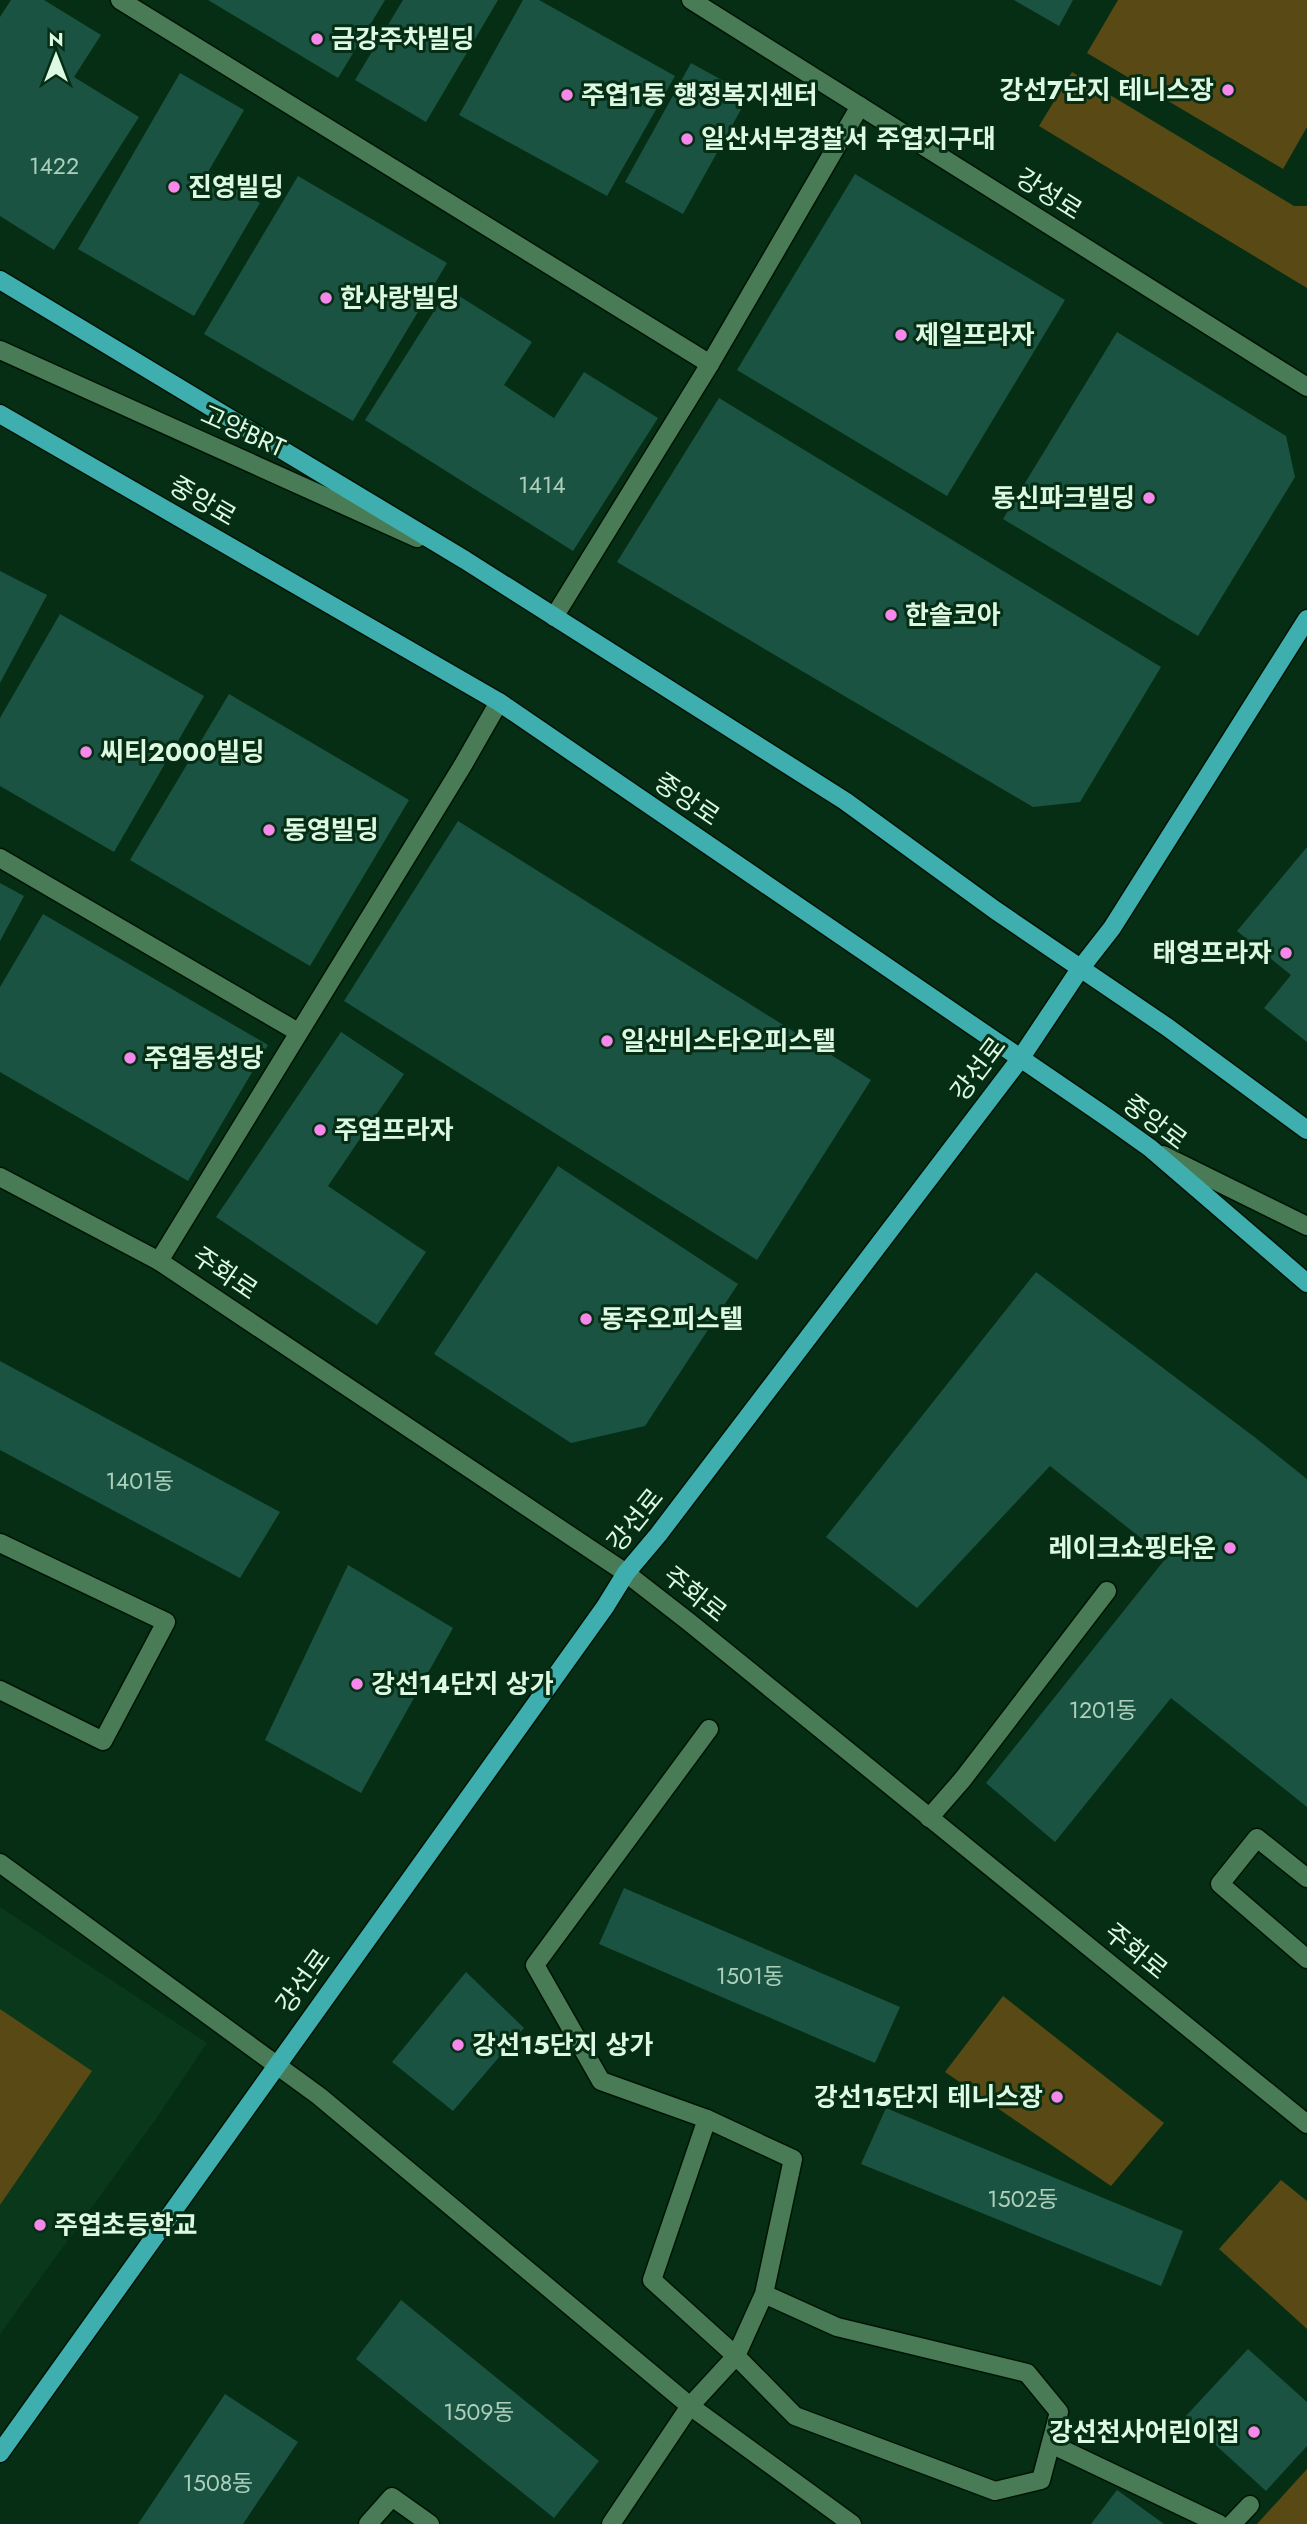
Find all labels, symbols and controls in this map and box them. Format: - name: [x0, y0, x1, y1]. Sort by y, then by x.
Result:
- place label: 금강주차빌딩: [331, 20, 475, 58]
- north arrow: [21, 21, 91, 91]
- text: N: [48, 26, 64, 53]
- marker: 금강주차빌딩: [309, 31, 325, 47]
- place label: 강선7단지 테니스장: [999, 71, 1214, 109]
- place label: 주엽1동 행정복지센터: [581, 76, 817, 114]
- marker: 강선7단지 테니스장: [1220, 82, 1236, 98]
- marker: 주엽1동 행정복지센터: [559, 87, 575, 103]
- place label: 일산서부경찰서 주엽지구대: [701, 120, 996, 158]
- marker: 일산서부경찰서 주엽지구대: [679, 131, 695, 147]
- house number: 1422: [29, 149, 79, 183]
- street label: 강성로: [1009, 159, 1089, 229]
- place label: 진영빌딩: [188, 168, 284, 206]
- marker: 진영빌딩: [166, 179, 182, 195]
- place label: 한사랑빌딩: [340, 279, 460, 317]
- marker: 한사랑빌딩: [318, 290, 334, 306]
- place label: 제일프라자: [915, 316, 1035, 354]
- marker: 제일프라자: [893, 327, 909, 343]
- street label: 고양BRT: [195, 396, 291, 466]
- street label: 중앙로: [162, 467, 244, 535]
- house number: 1414: [518, 468, 566, 502]
- place label: 동신파크빌딩: [991, 479, 1135, 517]
- marker: 동신파크빌딩: [1141, 490, 1157, 506]
- place label: 한솔코아: [905, 596, 1001, 634]
- marker: 한솔코아: [883, 607, 899, 623]
- place label: 씨티2000빌딩: [100, 733, 264, 771]
- marker: 씨티2000빌딩: [78, 744, 94, 760]
- street label: 중앙로: [647, 763, 727, 835]
- place label: 동영빌딩: [283, 811, 379, 849]
- marker: 동영빌딩: [261, 822, 277, 838]
- place label: 태영프라자: [1152, 934, 1272, 972]
- marker: 태영프라자: [1278, 945, 1294, 961]
- place label: 일산비스타오피스텔: [621, 1022, 836, 1060]
- street label: 강선로: [941, 1029, 1015, 1109]
- marker: 일산비스타오피스텔: [599, 1033, 615, 1049]
- place label: 주엽동성당: [144, 1039, 264, 1077]
- marker: 주엽동성당: [122, 1050, 138, 1066]
- street label: 중앙로: [1115, 1085, 1195, 1159]
- place label: 주엽프라자: [334, 1111, 454, 1149]
- marker: 주엽프라자: [312, 1122, 328, 1138]
- street label: 주화로: [185, 1237, 265, 1309]
- place label: 동주오피스텔: [600, 1300, 744, 1338]
- marker: 동주오피스텔: [578, 1311, 594, 1327]
- house number: 1401동: [105, 1464, 175, 1498]
- street label: 강선로: [598, 1480, 672, 1560]
- place label: 레이크쇼핑타운: [1049, 1529, 1216, 1567]
- marker: 레이크쇼핑타운: [1222, 1540, 1238, 1556]
- street label: 주화로: [655, 1557, 735, 1631]
- place label: 강선14단지 상가: [371, 1665, 554, 1703]
- marker: 강선14단지 상가: [349, 1676, 365, 1692]
- house number: 1201동: [1069, 1693, 1137, 1727]
- street label: 주화로: [1096, 1914, 1176, 1988]
- street label: 강선로: [267, 1941, 339, 2021]
- house number: 1501동: [716, 1959, 784, 1993]
- place label: 강선15단지 상가: [472, 2026, 653, 2064]
- marker: 강선15단지 상가: [450, 2037, 466, 2053]
- place label: 강선15단지 테니스장: [814, 2078, 1043, 2116]
- marker: 강선15단지 테니스장: [1049, 2089, 1065, 2105]
- house number: 1502동: [987, 2182, 1059, 2216]
- place label: 주엽초등학교: [54, 2206, 198, 2244]
- marker: 주엽초등학교: [32, 2217, 48, 2233]
- house number: 1509동: [443, 2395, 515, 2429]
- place label: 강선천사어린이집: [1049, 2413, 1240, 2451]
- marker: 강선천사어린이집: [1246, 2424, 1262, 2440]
- house number: 1508동: [183, 2466, 253, 2500]

